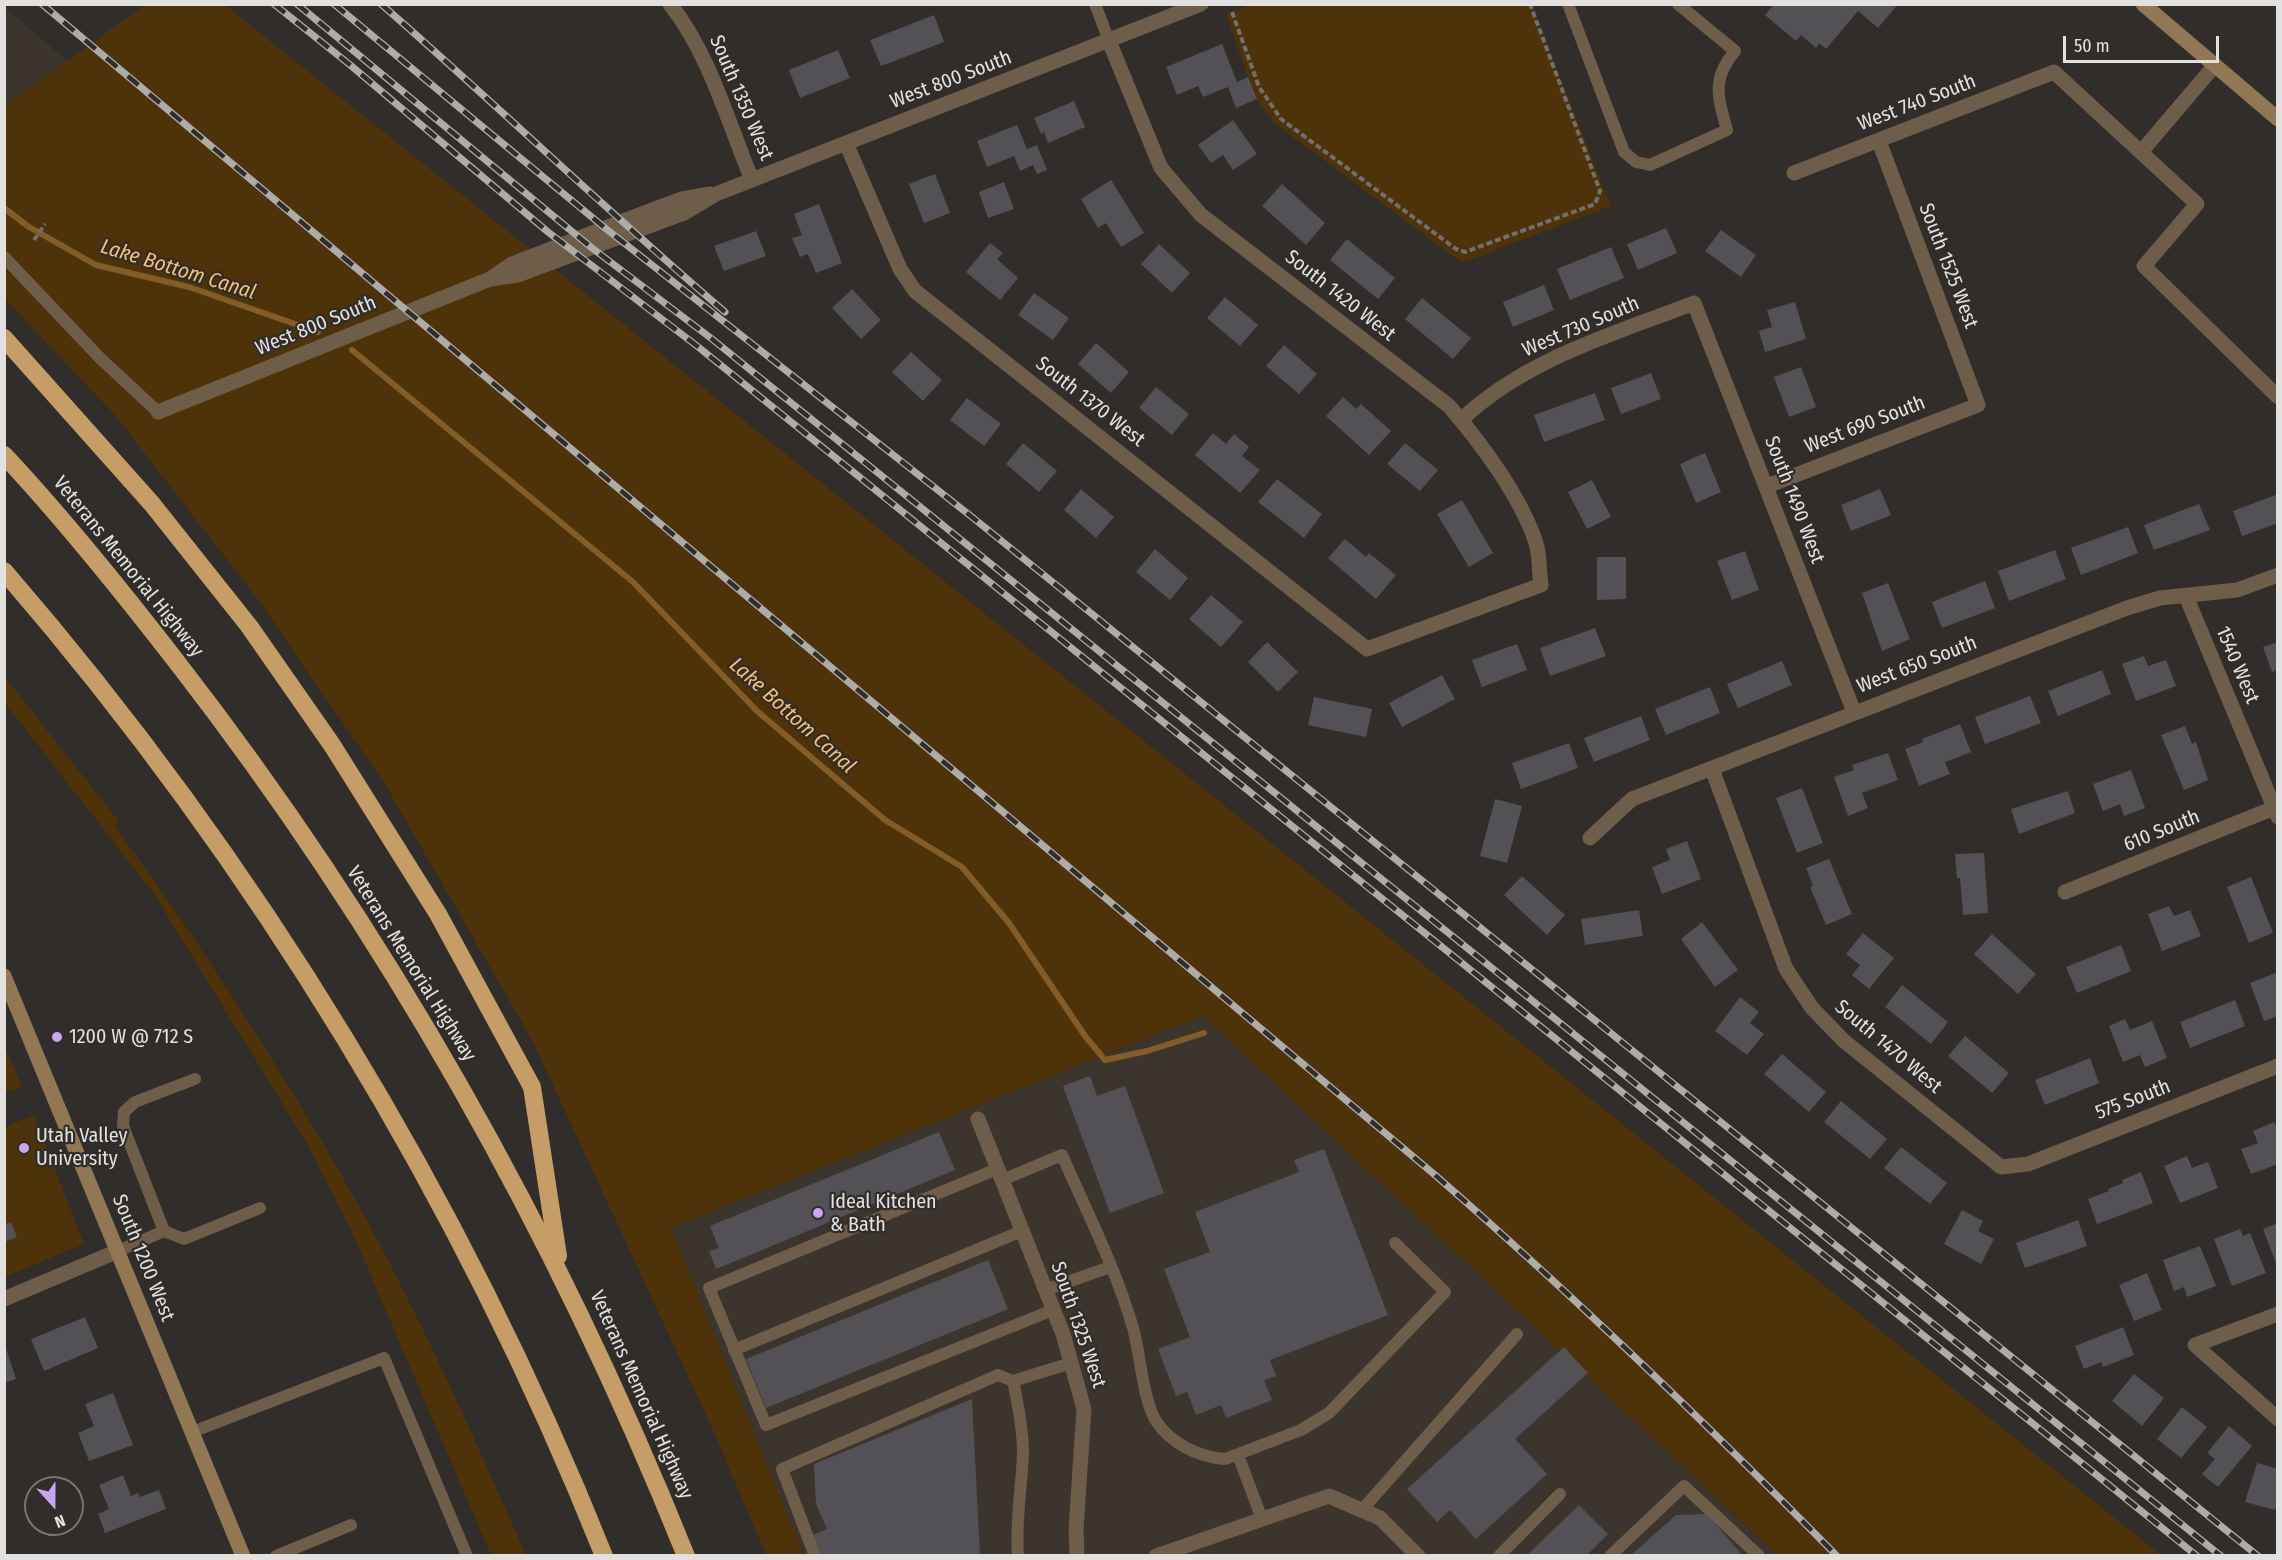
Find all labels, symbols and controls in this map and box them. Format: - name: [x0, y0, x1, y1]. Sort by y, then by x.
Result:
- scale bar: [2066, 24, 2222, 62]
- street label: South 1350 West: [704, 32, 778, 164]
- text: 50 m: [2074, 35, 2110, 57]
- street label: West 800 South: [887, 46, 1015, 114]
- street label: West 740 South: [1855, 69, 1979, 137]
- street label: South 1525 West: [1913, 200, 1983, 332]
- water label: Lake Bottom Canal: [97, 234, 259, 306]
- street label: South 1420 West: [1280, 245, 1400, 347]
- street label: West 800 South: [252, 291, 380, 361]
- street label: West 730 South: [1519, 292, 1643, 362]
- street label: South 1370 West: [1031, 352, 1149, 452]
- street label: West 690 South: [1801, 391, 1929, 459]
- street label: South 1490 West: [1759, 433, 1829, 567]
- street label: Veterans Memorial Highway: [48, 472, 208, 662]
- street label: 1540 West: [2210, 623, 2264, 707]
- street label: West 650 South: [1854, 631, 1980, 699]
- water label: Lake Bottom Canal: [724, 653, 860, 779]
- street label: 610 South: [2120, 805, 2204, 857]
- street label: Veterans Memorial Highway: [341, 862, 481, 1066]
- street label: South 1470 West: [1830, 995, 1946, 1099]
- place label: 1200 W @ 712 S: [69, 1025, 193, 1049]
- marker: 1200 W @ 712 S: [50, 1030, 64, 1044]
- street label: 575 South: [2092, 1075, 2174, 1125]
- place label: Utah Valley University: [36, 1124, 127, 1171]
- marker: Utah Valley University: [17, 1141, 31, 1155]
- place label: Ideal Kitchen & Bath: [830, 1190, 937, 1237]
- street label: South 1200 West: [107, 1191, 179, 1325]
- marker: Ideal Kitchen & Bath: [811, 1206, 825, 1220]
- street label: South 1325 West: [1045, 1259, 1111, 1391]
- street label: Veterans Memorial Highway: [584, 1287, 698, 1503]
- north arrow: [24, 1476, 84, 1536]
- text: N: [52, 1511, 68, 1532]

